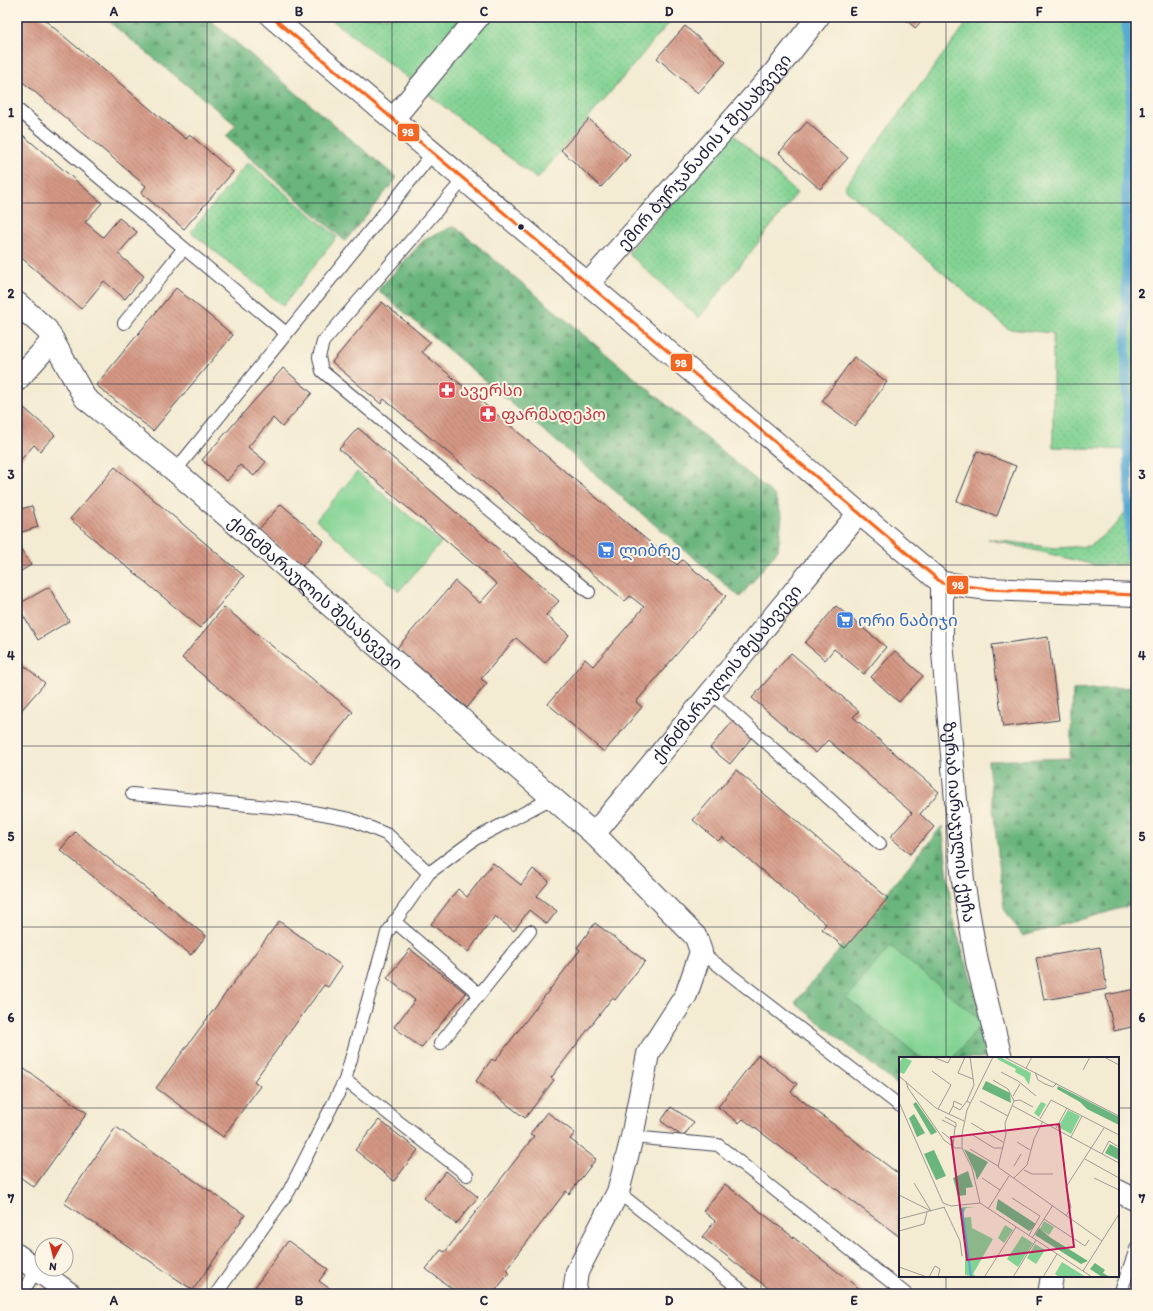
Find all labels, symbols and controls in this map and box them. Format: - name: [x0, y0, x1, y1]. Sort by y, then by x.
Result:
- text: A: [109, 4, 119, 19]
- text: B: [295, 4, 304, 19]
- text: C: [480, 4, 489, 19]
- text: D: [665, 4, 674, 19]
- text: E: [850, 4, 858, 19]
- text: F: [1036, 4, 1043, 19]
- street label: ემირ ბურჯანაძის I შესახვევი: [613, 50, 795, 254]
- text: 1: [8, 105, 14, 120]
- text: 1: [1139, 105, 1145, 120]
- line badge: 98: [397, 123, 420, 142]
- text: 98: [402, 126, 414, 139]
- unlabelled marker: [516, 222, 526, 232]
- text: 2: [8, 286, 15, 301]
- text: 2: [1139, 286, 1146, 301]
- line badge: 98: [670, 353, 693, 372]
- text: 98: [675, 357, 687, 370]
- pharmacy icon: ავერსი: [437, 380, 457, 400]
- place label: ავერსი: [460, 380, 523, 400]
- pharmacy icon: ფარმადეპო: [478, 404, 498, 424]
- place label: ფარმადეპო: [501, 404, 606, 425]
- text: 3: [7, 467, 15, 482]
- text: 3: [1138, 467, 1146, 482]
- street label: ქინძმარაულის შესახვევი: [224, 512, 407, 674]
- supermarket icon: ლიბრე: [596, 540, 616, 560]
- place label: ლიბრე: [619, 540, 681, 561]
- line badge: 98: [946, 575, 969, 595]
- text: 98: [952, 579, 964, 592]
- street label: ქინძმარაულის შესახვევი: [647, 581, 806, 766]
- supermarket icon: ორი ნაბიჯი: [835, 610, 855, 630]
- place label: ორი ნაბიჯი: [858, 610, 958, 630]
- text: 4: [7, 648, 15, 663]
- text: 4: [1138, 648, 1146, 663]
- street label: ზურაბ იარაჯულის ქუჩა: [939, 721, 980, 924]
- text: 5: [8, 829, 15, 844]
- text: 5: [1139, 829, 1146, 844]
- text: 6: [8, 1010, 15, 1025]
- text: 6: [1139, 1010, 1146, 1025]
- inset map: [899, 1057, 1119, 1277]
- text: 7: [7, 1191, 15, 1206]
- text: 7: [1138, 1191, 1146, 1206]
- north arrow: [34, 1237, 74, 1277]
- text: N: [48, 1260, 57, 1273]
- text: A: [109, 1293, 119, 1308]
- text: B: [295, 1293, 304, 1308]
- text: C: [480, 1293, 489, 1308]
- text: D: [665, 1293, 674, 1308]
- text: E: [850, 1293, 858, 1308]
- text: F: [1036, 1293, 1043, 1308]

